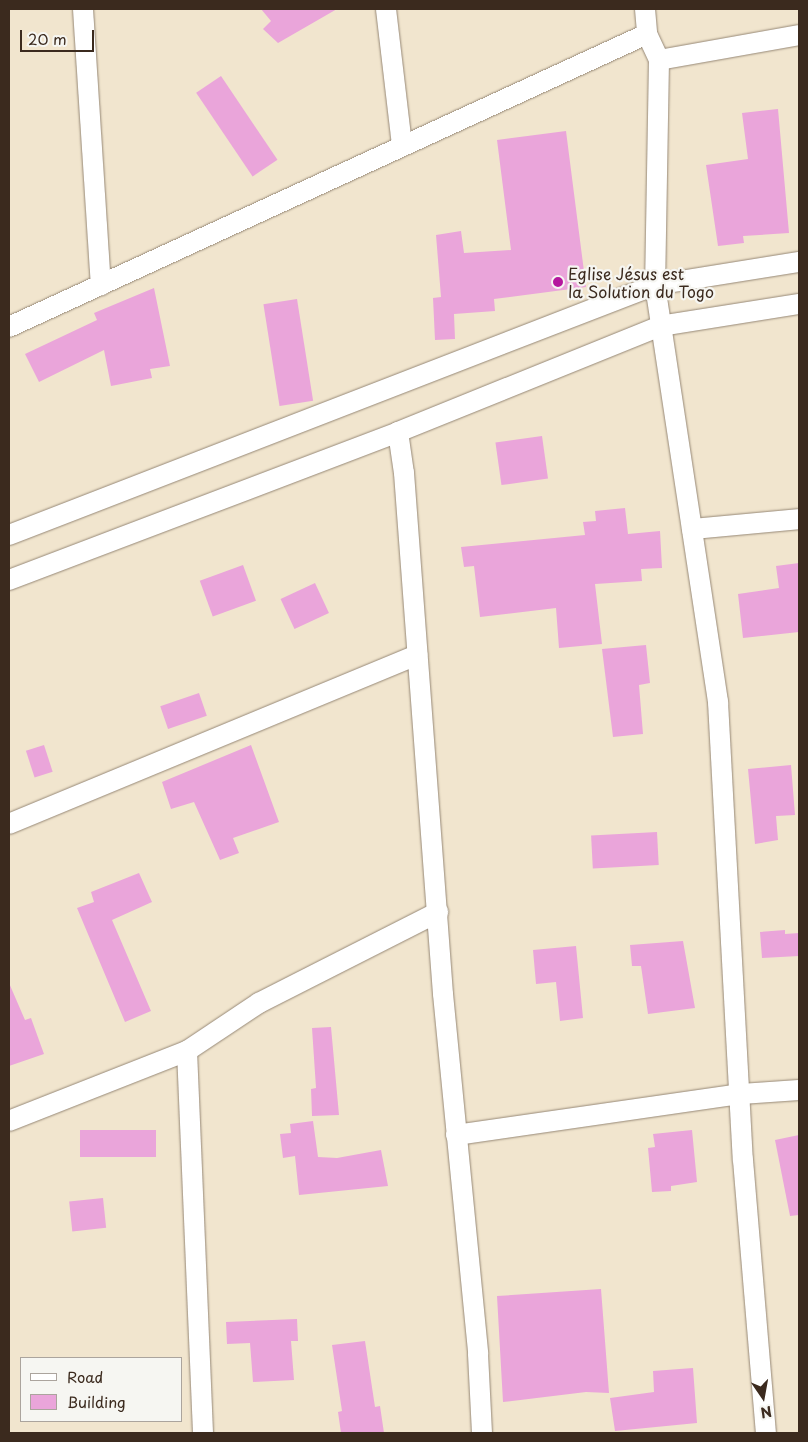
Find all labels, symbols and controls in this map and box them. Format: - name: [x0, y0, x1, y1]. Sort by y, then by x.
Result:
- scale bar: [22, 20, 96, 52]
- text: 20 m: [28, 27, 67, 50]
- place label: Eglise Jésus est la Solution du Togo: [568, 263, 715, 301]
- marker: Eglise Jésus est la Solution du Togo: [552, 276, 564, 288]
- legend: [20, 1357, 182, 1422]
- text: Road: [67, 1365, 103, 1388]
- north arrow: [738, 1372, 788, 1422]
- text: Building: [67, 1390, 126, 1413]
- text: N: [759, 1401, 774, 1424]

